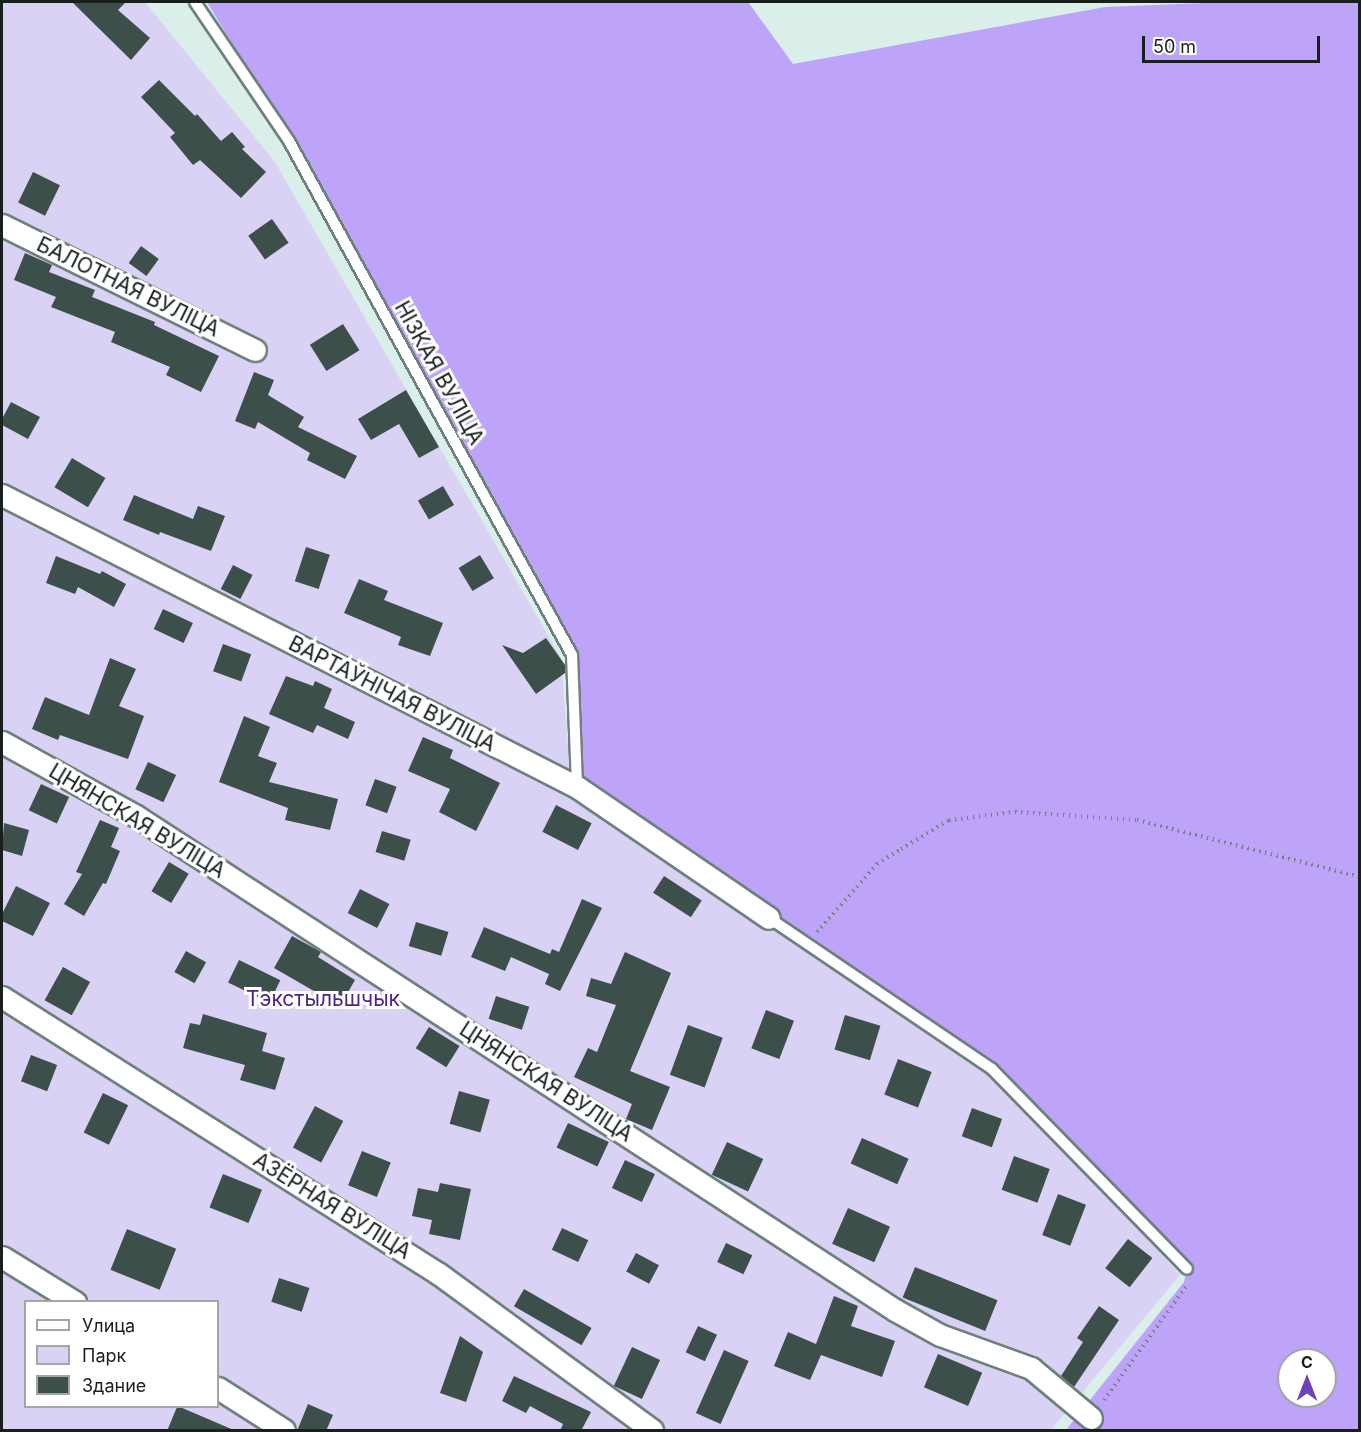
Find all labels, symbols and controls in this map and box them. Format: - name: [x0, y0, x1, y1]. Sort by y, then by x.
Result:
- scale bar: [1145, 24, 1324, 62]
- text: 50 m: [1153, 36, 1196, 57]
- street label: БАЛОТНАЯ ВУЛІЦА: [33, 232, 223, 342]
- street label: НІЗКАЯ ВУЛІЦА: [389, 297, 489, 449]
- street label: ВАРТАЎНІЧАЯ ВУЛІЦА: [284, 631, 500, 757]
- street label: ЦНЯНСКАЯ ВУЛІЦА: [44, 758, 230, 884]
- park label: Тэкстыльшчык: [246, 986, 400, 1012]
- street label: ЦНЯНСКАЯ ВУЛІЦА: [455, 1017, 637, 1147]
- street label: АЗЁРНАЯ ВУЛІЦА: [249, 1147, 415, 1265]
- legend: [24, 1300, 219, 1408]
- text: Улица: [82, 1315, 135, 1336]
- text: Парк: [82, 1345, 126, 1366]
- north arrow: [1277, 1348, 1337, 1408]
- text: С: [1301, 1352, 1313, 1372]
- text: Здание: [82, 1375, 146, 1396]

